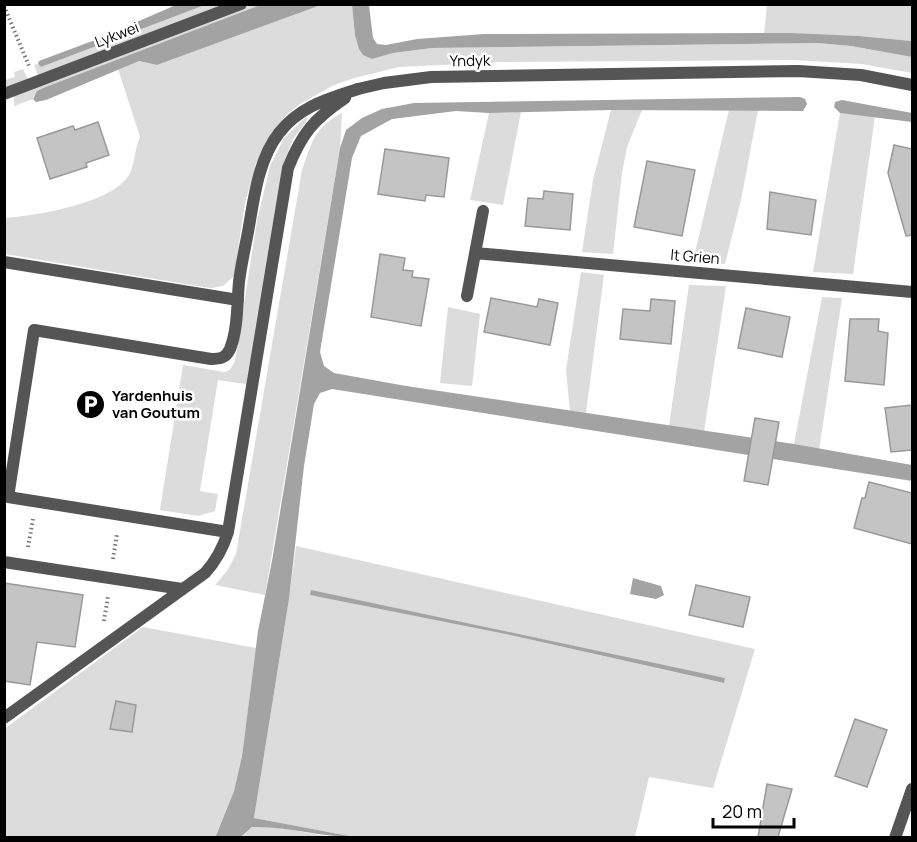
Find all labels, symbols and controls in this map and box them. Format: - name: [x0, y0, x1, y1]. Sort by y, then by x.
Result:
- street label: Lykwei: [92, 17, 142, 53]
- street label: Yndyk: [449, 50, 491, 71]
- street label: It Grien: [669, 244, 721, 269]
- place label: Yardenhuis van Goutum: [112, 385, 200, 423]
- parking icon: Yardenhuis van Goutum: [75, 389, 107, 421]
- scale bar: [713, 791, 794, 829]
- text: 20 m: [722, 799, 762, 823]

